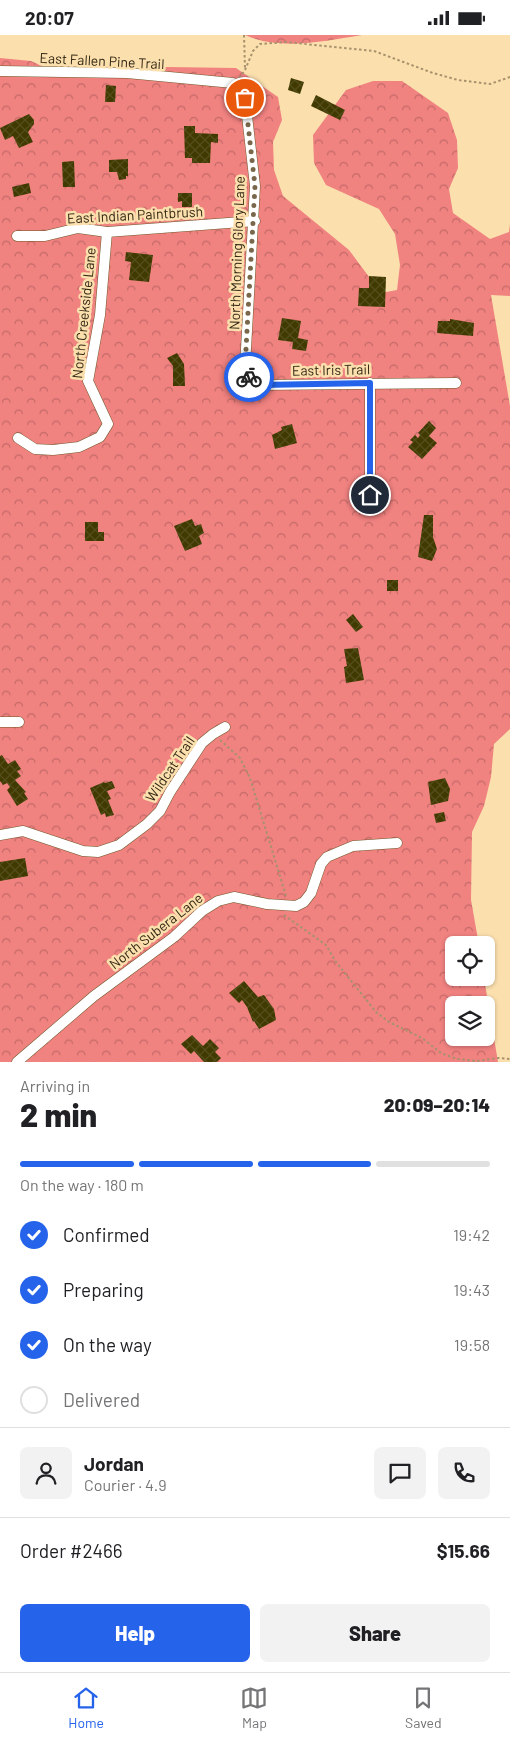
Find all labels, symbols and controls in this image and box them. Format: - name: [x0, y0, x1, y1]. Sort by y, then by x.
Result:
- text: 20:07: [25, 6, 74, 29]
- street label: East Fallen Pine Trail: [39, 49, 165, 72]
- pin: [224, 77, 266, 119]
- icon: bag: [231, 84, 259, 112]
- street label: North Morning Glory Lane: [225, 176, 248, 330]
- street label: East Indian Paintbrush: [67, 202, 203, 227]
- street label: North Creekside Lane: [68, 247, 99, 379]
- courier: [224, 352, 274, 402]
- street label: East Iris Trail: [292, 360, 370, 379]
- icon: bike: [235, 363, 263, 391]
- pin: [349, 474, 391, 516]
- icon: home: [356, 481, 384, 509]
- street label: Wildcat Trail: [141, 733, 198, 805]
- street label: North Subera Lane: [106, 889, 206, 972]
- map controls: [445, 936, 495, 1046]
- button: locate: [445, 936, 495, 986]
- button: layers: [445, 996, 495, 1046]
- text: Arriving in: [20, 1076, 90, 1095]
- text: 20:09–20:14: [384, 1093, 490, 1116]
- text: 2 min: [20, 1095, 97, 1133]
- text: On the way · 180 m: [20, 1175, 144, 1194]
- icon: check: [20, 1221, 48, 1249]
- text: Confirmed: [63, 1223, 150, 1246]
- text: 19:42: [453, 1225, 490, 1244]
- icon: check: [20, 1276, 48, 1304]
- text: Preparing: [63, 1278, 144, 1301]
- text: 19:43: [454, 1280, 490, 1299]
- icon: check: [20, 1331, 48, 1359]
- text: On the way: [63, 1333, 152, 1356]
- text: 19:58: [454, 1335, 490, 1354]
- text: Delivered: [63, 1388, 140, 1411]
- button: person: [20, 1447, 72, 1499]
- button: chat: [374, 1447, 426, 1499]
- button: phone: [438, 1447, 490, 1499]
- text: Jordan: [84, 1452, 144, 1475]
- text: Courier · 4.9: [84, 1475, 167, 1494]
- text: Order #2466: [20, 1539, 123, 1562]
- text: $15.66: [437, 1539, 490, 1562]
- button: Help: [20, 1604, 250, 1662]
- button: Share: [260, 1604, 490, 1662]
- tab: Home: [68, 1684, 104, 1731]
- tab: Map: [240, 1684, 268, 1731]
- tab: Saved: [405, 1684, 442, 1731]

